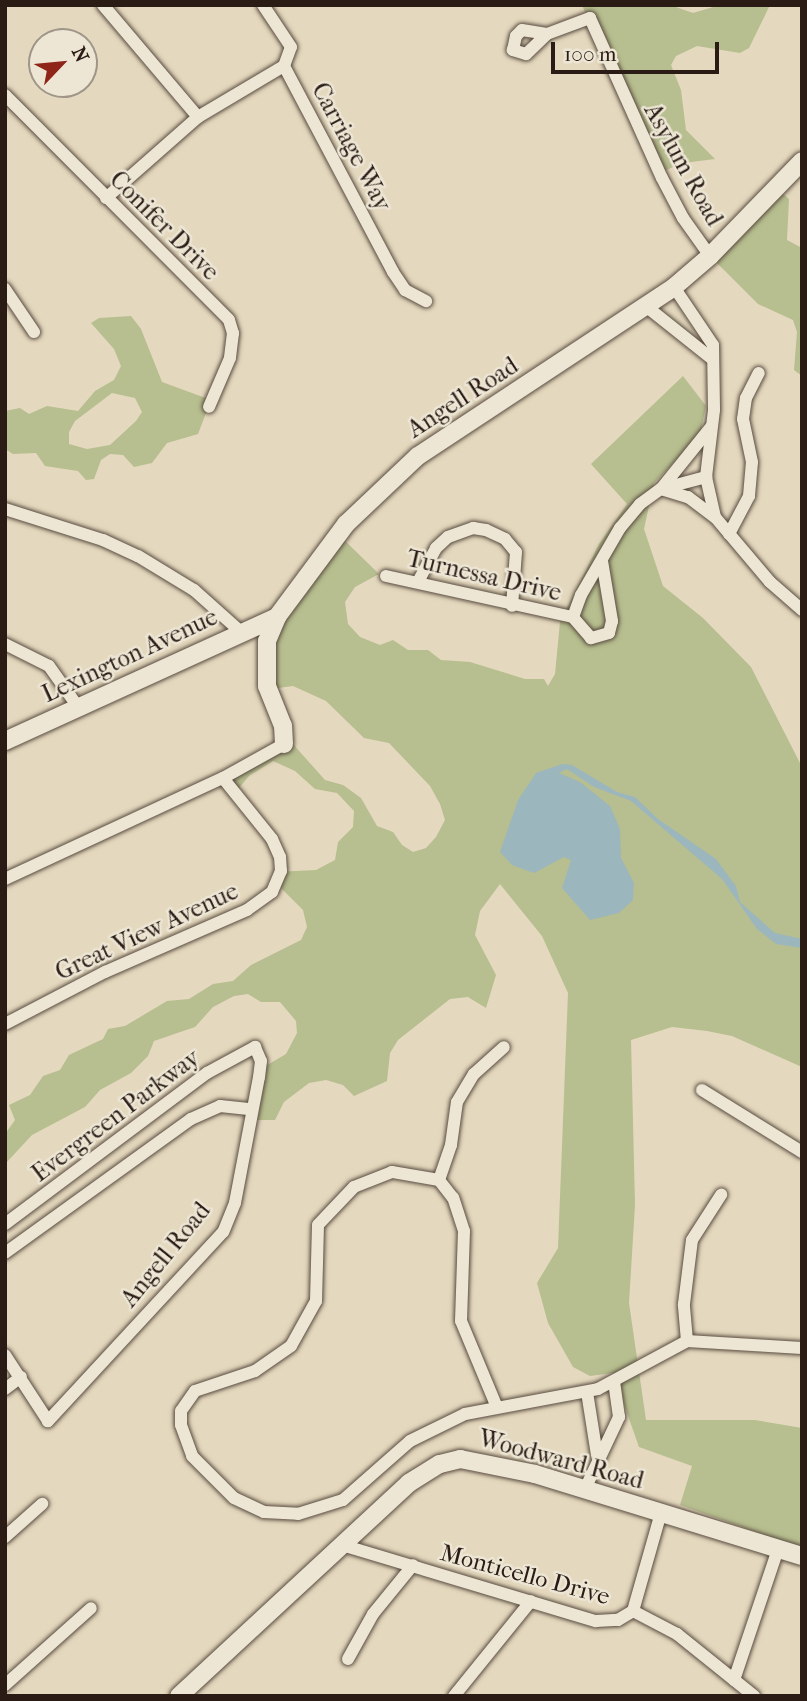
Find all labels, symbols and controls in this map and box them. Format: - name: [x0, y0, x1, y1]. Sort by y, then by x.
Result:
- north arrow: [28, 28, 98, 98]
- scale bar: [555, 28, 723, 72]
- text: 100 m: [564, 42, 617, 66]
- text: N: [67, 43, 93, 66]
- street label: Carriage Way: [305, 78, 397, 216]
- street label: Asylum Road: [638, 99, 728, 231]
- street label: Conifer Drive: [103, 165, 225, 287]
- street label: Angell Road: [402, 352, 524, 444]
- street label: Turnessa Drive: [404, 544, 564, 608]
- street label: Lexington Avenue: [38, 603, 222, 709]
- street label: Great View Avenue: [51, 877, 243, 987]
- street label: Evergreen Parkway: [26, 1044, 206, 1188]
- street label: Angell Road: [115, 1197, 217, 1313]
- street label: Woodward Road: [475, 1424, 647, 1496]
- street label: Monticello Drive: [437, 1539, 613, 1611]

